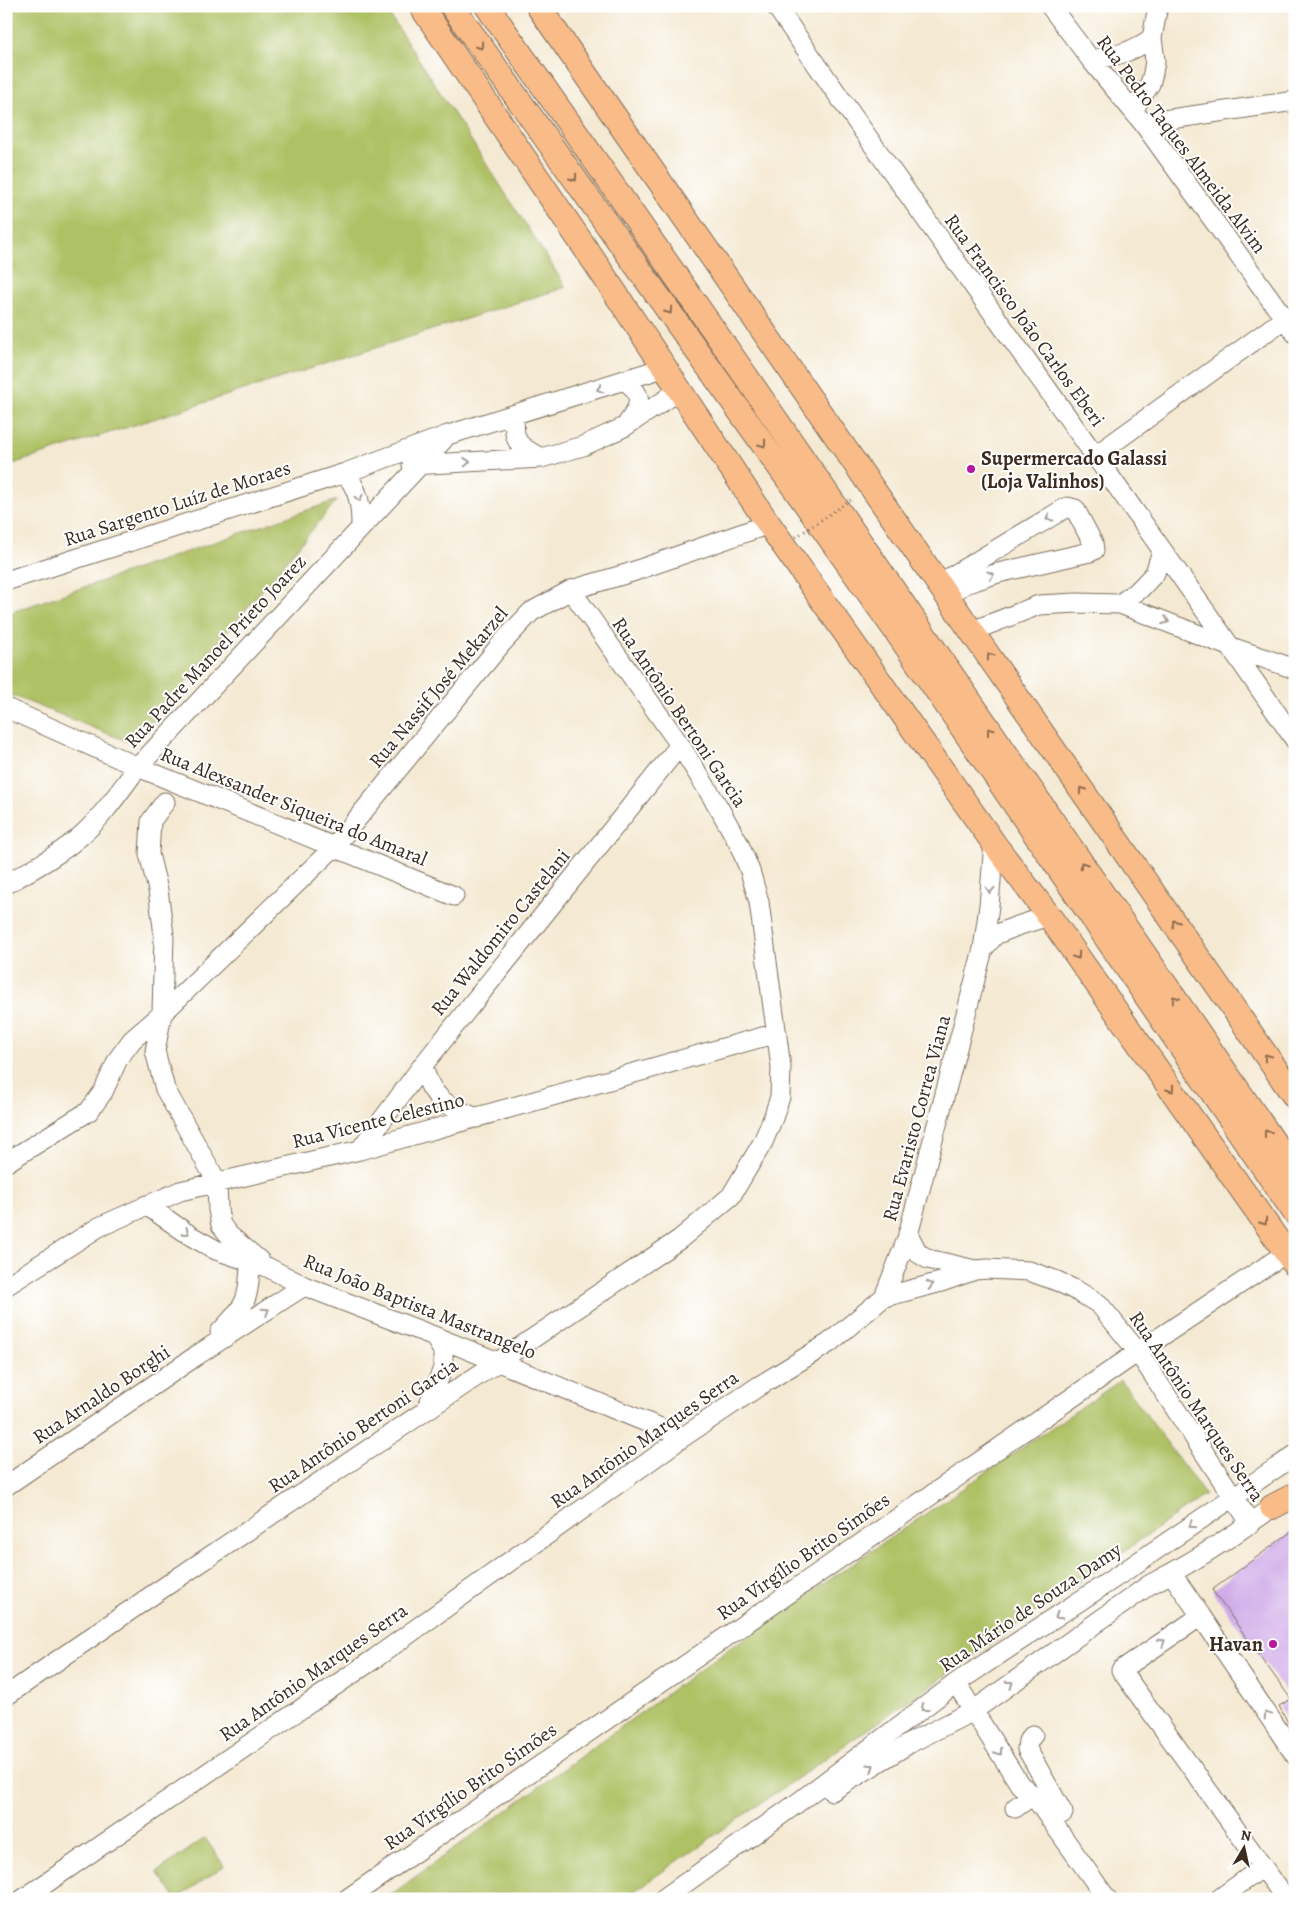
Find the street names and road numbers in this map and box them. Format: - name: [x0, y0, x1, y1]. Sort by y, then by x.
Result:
- street label: Rua Pedro Taques Almeida Alvim: [1090, 30, 1273, 259]
- street label: Rua Francisco João Carlos Eberi: [938, 208, 1111, 432]
- street label: Rua Sargento Luíz de Moraes: [60, 454, 294, 553]
- street label: Rua Padre Manoel Prieto Joarez: [118, 549, 312, 754]
- street label: Rua Nassif José Mekarzel: [363, 601, 514, 774]
- street label: Rua Antônio Bertoni Garcia: [606, 612, 754, 813]
- street label: Rua Alexsander Siqueira do Amaral: [156, 740, 431, 873]
- street label: Rua Waldomiro Castelani: [425, 843, 576, 1021]
- street label: Rua Evaristo Correa Viana: [876, 1011, 957, 1224]
- street label: Rua Vicente Celestino: [289, 1086, 467, 1155]
- street label: Rua João Baptista Mastrangelo: [299, 1247, 540, 1366]
- street label: Rua Antônio Marques Serra: [1123, 1306, 1271, 1507]
- street label: Rua Arnaldo Borghi: [27, 1338, 175, 1450]
- street label: Rua Antônio Bertoni Garcia: [263, 1351, 464, 1499]
- street label: Rua Antônio Marques Serra: [545, 1364, 744, 1515]
- street label: Rua Virgílio Brito Simões: [711, 1486, 895, 1626]
- street label: Rua Mário de Souza Damy: [934, 1536, 1128, 1679]
- street label: Rua Antônio Marques Serra: [214, 1597, 413, 1748]
- street label: Rua Virgílio Brito Simões: [378, 1716, 562, 1856]

